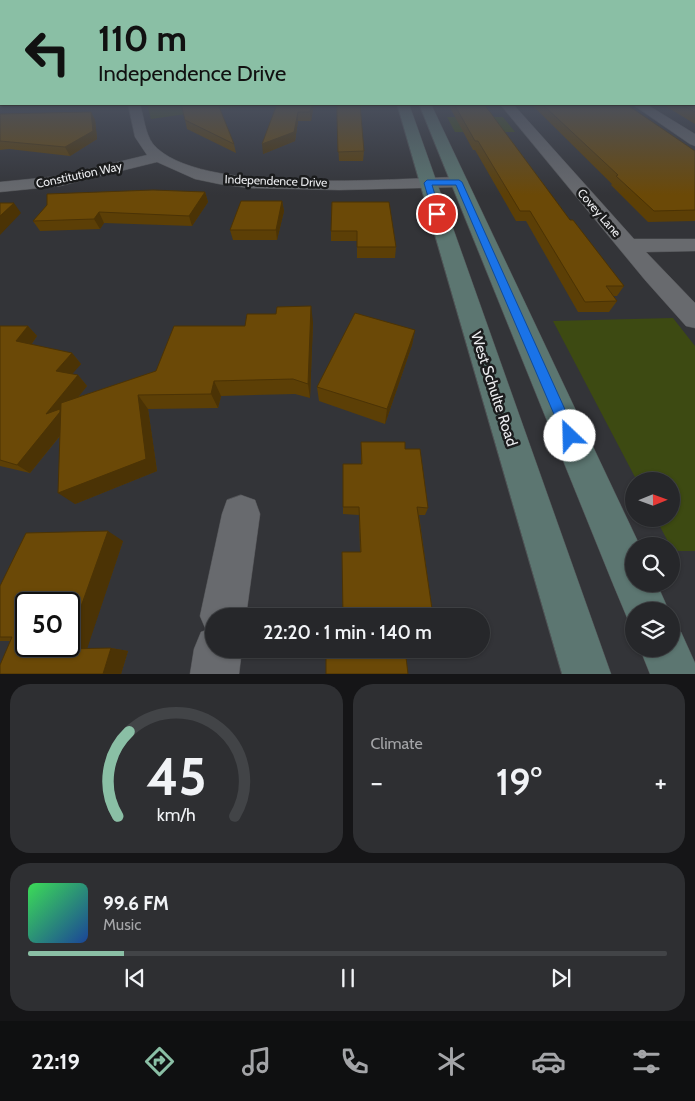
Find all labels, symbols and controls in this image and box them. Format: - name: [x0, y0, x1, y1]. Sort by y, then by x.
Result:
- text: 110 m: [98, 17, 187, 60]
- icon: left: [15, 20, 80, 85]
- text: Independence Drive: [98, 60, 286, 87]
- street label: Constitution Way: [35, 158, 123, 191]
- street label: Independence Drive: [224, 171, 328, 190]
- street label: Covey Lane: [574, 185, 624, 240]
- pin: [416, 193, 458, 235]
- icon: arrive: [423, 200, 451, 228]
- street label: West Schulte Road: [467, 329, 521, 449]
- position arrow: [543, 409, 595, 461]
- north arrow: [625, 472, 680, 528]
- map controls: [625, 472, 680, 657]
- button: search: [625, 537, 680, 592]
- speed limit sign: 50: [15, 592, 80, 657]
- button: layers: [625, 602, 680, 657]
- text: 22:20 · 1 min · 140 m: [263, 621, 432, 644]
- text: Climate: [371, 734, 423, 753]
- text: 45: [146, 745, 206, 808]
- text: 19°: [496, 758, 542, 805]
- text: −: [371, 765, 383, 799]
- text: +: [655, 765, 667, 799]
- text: km/h: [157, 804, 196, 825]
- text: 99.6 FM: [103, 892, 169, 915]
- text: Music: [103, 915, 141, 934]
- icon: previous: [121, 964, 149, 992]
- icon: pause: [334, 964, 362, 992]
- icon: next: [547, 964, 575, 992]
- icon: directions: [142, 1044, 177, 1079]
- icon: music: [239, 1044, 274, 1079]
- icon: phone: [337, 1044, 372, 1079]
- icon: climate: [434, 1044, 469, 1079]
- icon: car: [531, 1044, 566, 1079]
- icon: filters: [629, 1044, 664, 1079]
- text: 22:19: [31, 1048, 80, 1075]

